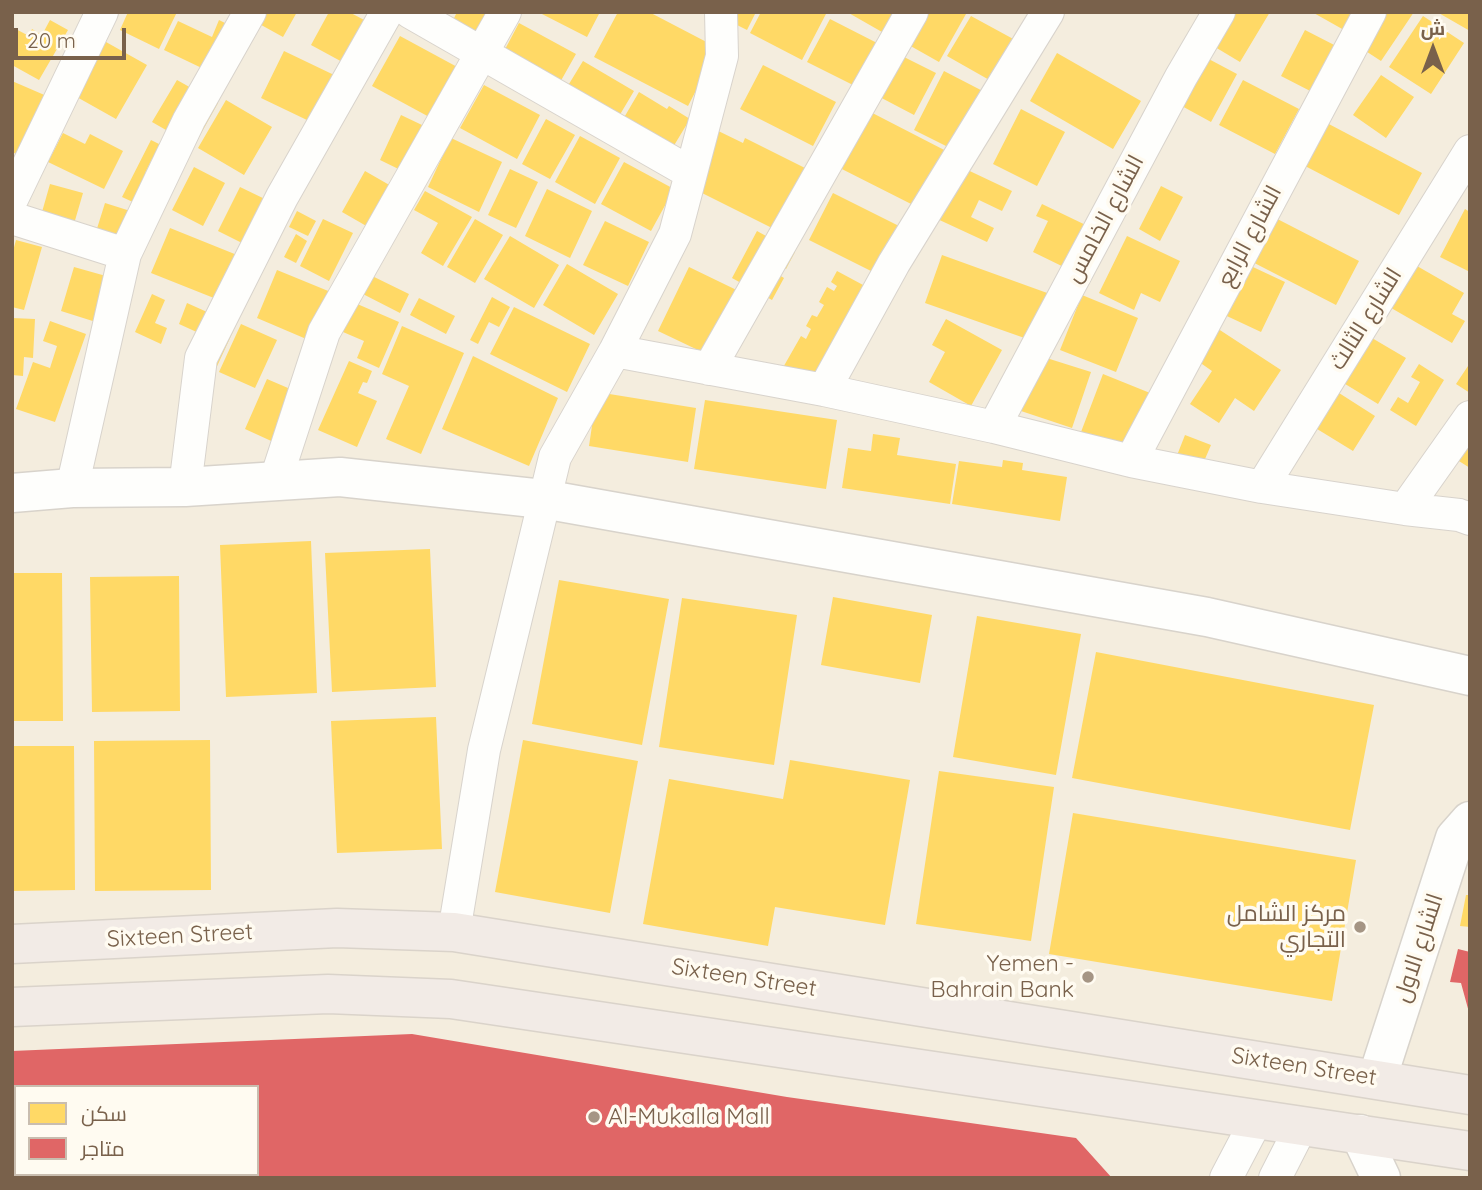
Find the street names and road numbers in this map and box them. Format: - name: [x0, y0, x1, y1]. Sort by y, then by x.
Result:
- street label: الشارع الخامس: [1060, 150, 1150, 288]
- street label: الشارع الرابع: [1212, 181, 1288, 291]
- street label: الشارع الثالث: [1324, 263, 1408, 375]
- street label: الشارع الاول: [1388, 890, 1450, 1006]
- street label: Sixteen Street: [106, 918, 254, 954]
- street label: Sixteen Street: [670, 953, 818, 1003]
- street label: Sixteen Street: [1230, 1042, 1378, 1092]

